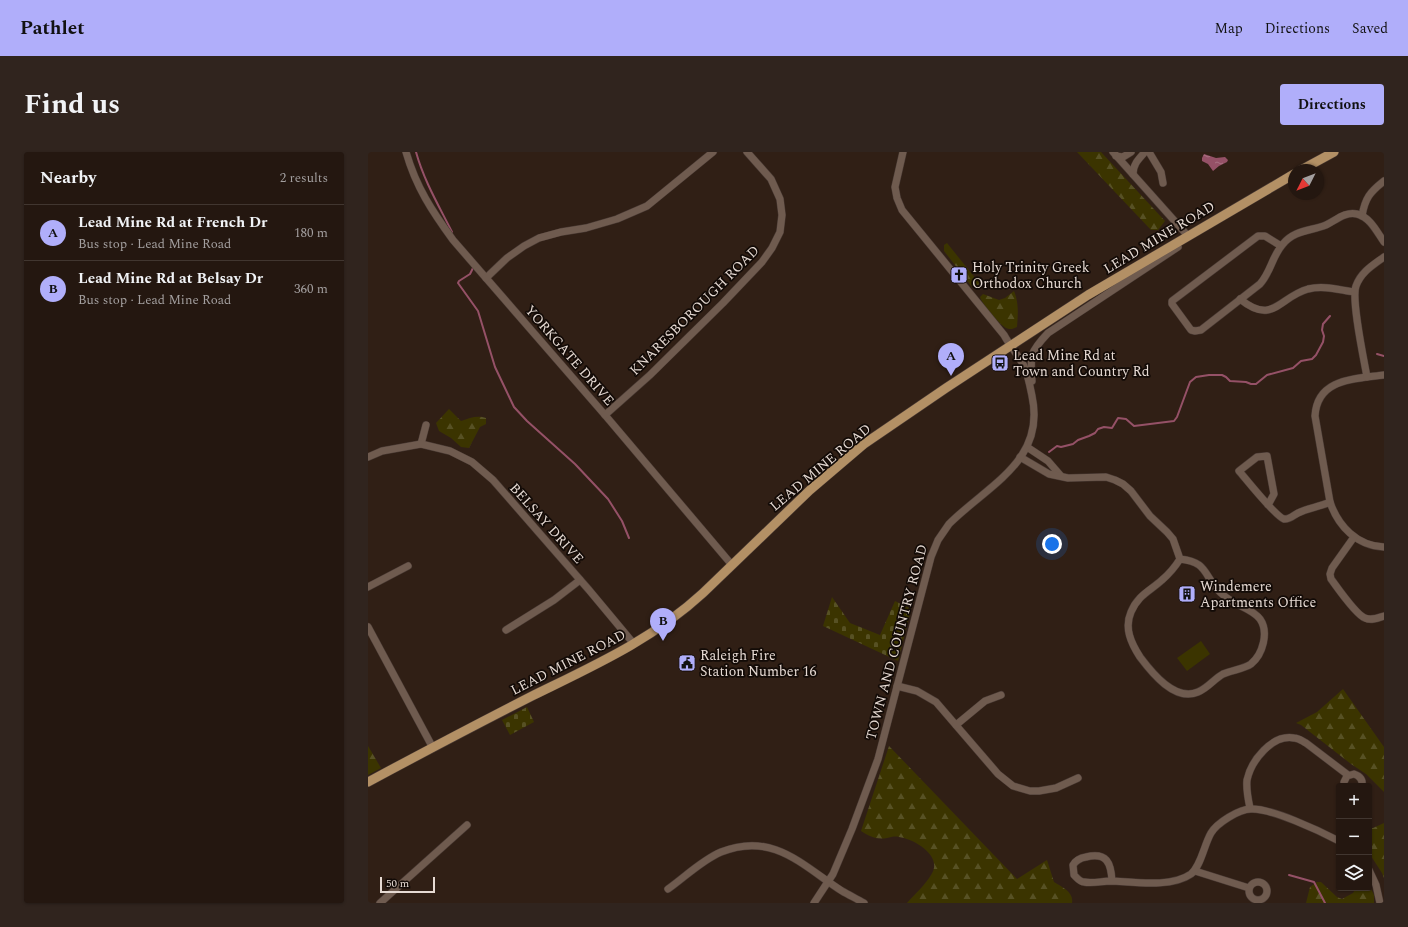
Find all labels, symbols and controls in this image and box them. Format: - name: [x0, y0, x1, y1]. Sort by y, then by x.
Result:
- text: Pathlet: [20, 14, 85, 43]
- text: Map: [1215, 18, 1243, 39]
- text: Directions: [1265, 18, 1330, 39]
- text: Saved: [1352, 18, 1388, 39]
- text: Find us: [24, 83, 120, 126]
- button: Directions: [1280, 84, 1384, 125]
- north arrow: [1288, 164, 1324, 200]
- text: Nearby: [40, 165, 96, 191]
- text: 2 results: [280, 168, 328, 188]
- street label: LEAD MINE ROAD: [1100, 196, 1219, 279]
- text: Lead Mine Rd at French Dr: [78, 211, 267, 234]
- text: A: [48, 223, 58, 243]
- text: 180 m: [294, 223, 328, 243]
- text: Bus stop · Lead Mine Road: [78, 234, 231, 254]
- street label: KNARESBOROUGH ROAD: [625, 241, 764, 380]
- place label: Holy Trinity Greek Orthodox Church: [972, 257, 1090, 294]
- church icon: Holy Trinity Greek Orthodox Church: [949, 265, 969, 285]
- text: Lead Mine Rd at Belsay Dr: [78, 267, 263, 290]
- text: B: [48, 279, 58, 299]
- text: 360 m: [294, 279, 328, 299]
- text: Bus stop · Lead Mine Road: [78, 290, 231, 310]
- street label: YORKGATE DRIVE: [520, 300, 619, 410]
- pin: A: [938, 343, 964, 376]
- place label: Lead Mine Rd at Town and Country Rd: [1013, 345, 1150, 382]
- bus stop icon: Lead Mine Rd at Town and Country Rd: [990, 353, 1010, 373]
- street label: LEAD MINE ROAD: [765, 419, 876, 516]
- street label: BELSAY DRIVE: [505, 478, 589, 568]
- your location: [1042, 534, 1062, 554]
- street label: TOWN AND COUNTRY ROAD: [860, 542, 933, 742]
- place label: Windemere Apartments Office: [1200, 576, 1317, 613]
- building icon: Windemere Apartments Office: [1177, 584, 1197, 604]
- pin: B: [650, 608, 676, 641]
- street label: LEAD MINE ROAD: [507, 624, 629, 701]
- place label: Raleigh Fire Station Number 16: [700, 645, 817, 682]
- public building icon: Raleigh Fire Station Number 16: [677, 653, 697, 673]
- map controls: [1336, 783, 1372, 891]
- button: +: [1336, 783, 1372, 819]
- button: −: [1336, 819, 1372, 855]
- button: layers: [1336, 855, 1372, 891]
- scale bar: [380, 875, 435, 894]
- text: 50 m: [386, 875, 409, 892]

